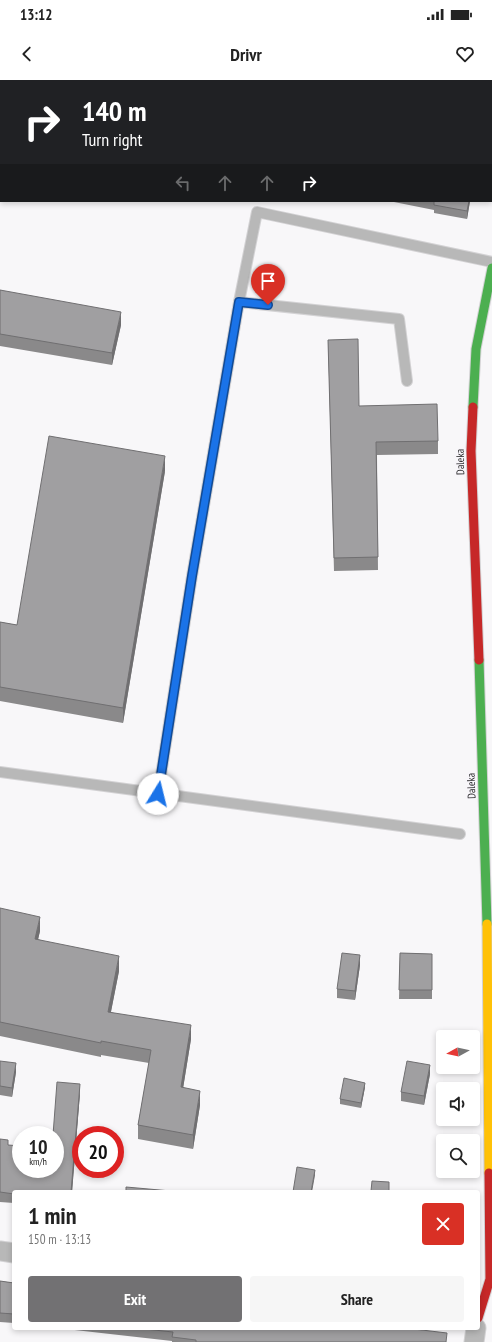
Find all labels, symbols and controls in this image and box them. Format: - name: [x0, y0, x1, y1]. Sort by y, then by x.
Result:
- text: 13:12: [20, 5, 52, 24]
- icon: back: [16, 43, 38, 65]
- text: Drivr: [230, 43, 262, 66]
- icon: heart: [454, 43, 476, 65]
- text: 140 m: [82, 92, 146, 129]
- icon: right: [16, 96, 68, 148]
- text: Turn right: [82, 128, 142, 151]
- icon: left: [172, 172, 194, 194]
- icon: ahead: [214, 172, 236, 194]
- icon: ahead: [256, 172, 278, 194]
- icon: right: [298, 172, 320, 194]
- pin: [251, 264, 285, 305]
- icon: arrive: [257, 270, 279, 292]
- street label: Daleka: [453, 449, 467, 475]
- position arrow: [137, 773, 179, 815]
- street label: Daleka: [464, 773, 478, 799]
- north arrow: [436, 1030, 480, 1074]
- map controls: [436, 1030, 480, 1178]
- button: sound: [436, 1082, 480, 1126]
- speed limit sign: 20: [72, 1126, 124, 1178]
- text: 10: [28, 1134, 48, 1160]
- button: search: [436, 1134, 480, 1178]
- text: km/h: [29, 1155, 47, 1168]
- text: 1 min: [28, 1200, 76, 1231]
- button: close: [422, 1203, 464, 1245]
- text: 150 m · 13:13: [28, 1231, 91, 1248]
- button: Exit: [28, 1276, 242, 1322]
- button: Share: [250, 1276, 464, 1322]

